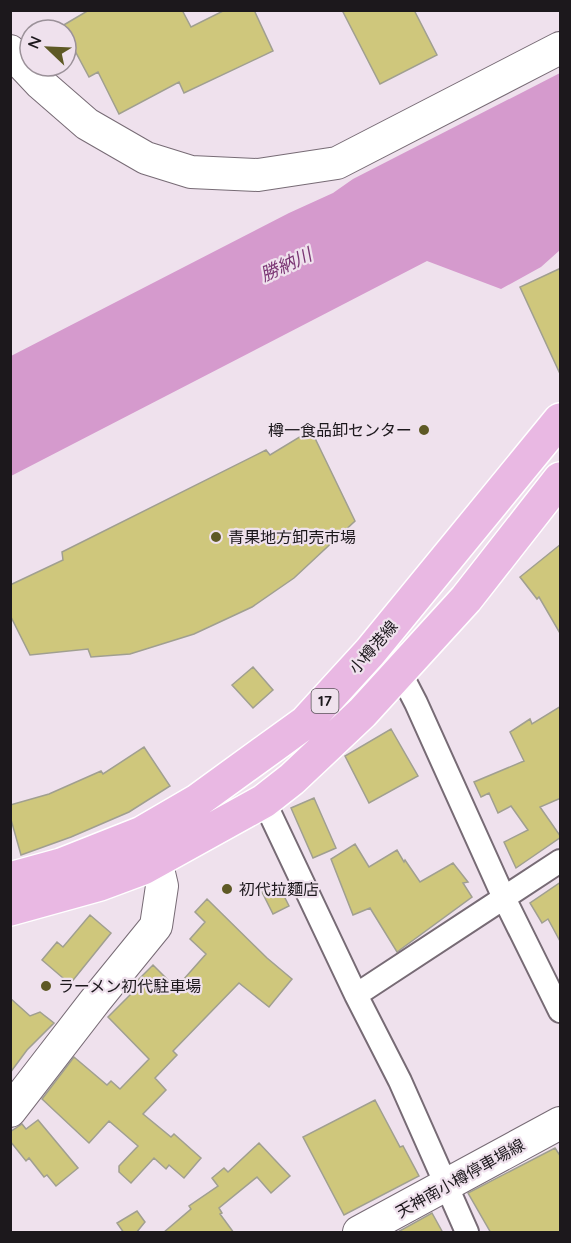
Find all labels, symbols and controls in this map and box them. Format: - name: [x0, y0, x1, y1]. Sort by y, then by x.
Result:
- north arrow: [18, 18, 78, 78]
- text: N: [23, 33, 46, 51]
- water label: 勝納川: [256, 242, 317, 286]
- place label: 樽一食品卸センター: [268, 420, 412, 440]
- marker: 樽一食品卸センター: [417, 423, 431, 437]
- place label: 青果地方卸売市場: [228, 527, 356, 547]
- marker: 青果地方卸売市場: [209, 530, 223, 544]
- street label: 小樽港線: [344, 616, 402, 678]
- road number: 17: [312, 689, 338, 713]
- place label: 初代拉麵店: [239, 879, 319, 899]
- marker: 初代拉麵店: [220, 882, 234, 896]
- place label: ラーメン初代駐車場: [58, 976, 201, 996]
- marker: ラーメン初代駐車場: [39, 979, 53, 993]
- street label: 天神南小樽停車場線: [392, 1134, 528, 1222]

